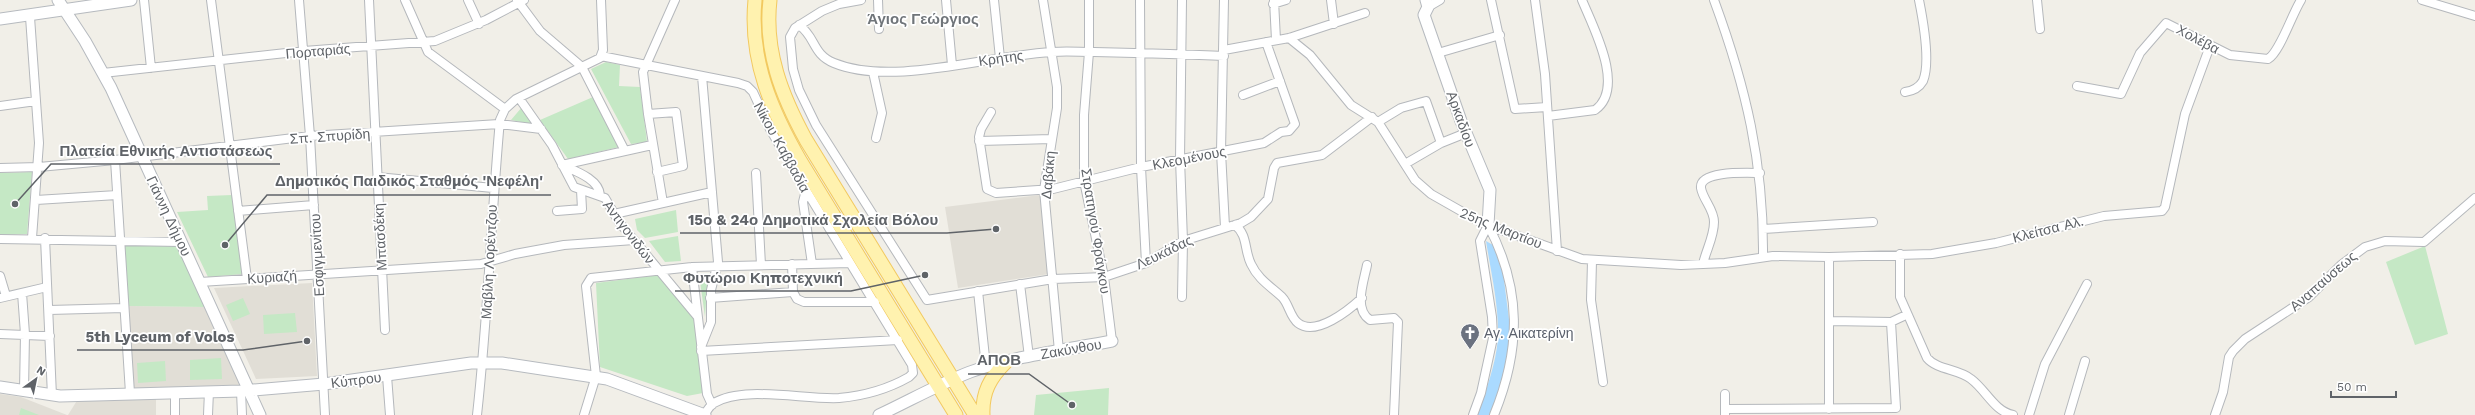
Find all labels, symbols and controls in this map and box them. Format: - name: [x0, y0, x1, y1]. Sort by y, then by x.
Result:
- district label: Άγιος Γεώργιος: [867, 10, 979, 28]
- street label: Χολέβα: [2174, 21, 2222, 57]
- street label: Πορταριάς: [285, 40, 351, 62]
- street label: Κρήτης: [978, 47, 1025, 69]
- street label: Αρκαδίου: [1443, 89, 1479, 149]
- street label: Νίκου Καββαδία: [751, 99, 813, 195]
- street label: Σπ. Σπυρίδη: [289, 125, 371, 147]
- callout: Πλατεία Εθνικής Αντιστάσεως: [51, 137, 280, 164]
- text: Πλατεία Εθνικής Αντιστάσεως: [59, 142, 273, 160]
- street label: Κλεομένους: [1151, 143, 1227, 173]
- street label: Δαβάκη: [1038, 150, 1058, 200]
- street label: Στρατηγού Φράγκου: [1078, 167, 1114, 295]
- callout: Δημοτικός Παιδικός Σταθμός 'Νεφέλη': [267, 168, 551, 195]
- text: Δημοτικός Παιδικός Σταθμός 'Νεφέλη': [275, 172, 543, 190]
- street label: Γιάννη Δήμου: [144, 174, 194, 258]
- street label: Αντιγονιδών: [600, 197, 658, 267]
- street label: Μπασδέκη: [370, 203, 390, 271]
- street label: Μαβίλη Λορέντζου: [478, 204, 500, 320]
- street label: 25ης Μαρτίου: [1458, 204, 1544, 252]
- callout: 15ο & 24ο Δημοτικά Σχολεία Βόλου: [680, 206, 947, 233]
- text: 15ο & 24ο Δημοτικά Σχολεία Βόλου: [688, 211, 938, 229]
- street label: Κλείτσα Αλ.: [2011, 212, 2085, 246]
- street label: Εσφιγμενίτου: [307, 213, 327, 297]
- street label: Λευκάδας: [1133, 231, 1195, 273]
- street label: Αναπαύσεως: [2287, 248, 2360, 314]
- callout: Φυτώριο Κηποτεχνική: [675, 264, 851, 291]
- street label: Κυριαζή: [247, 267, 297, 287]
- text: Φυτώριο Κηποτεχνική: [683, 269, 843, 287]
- church icon: Αγ. Αικατερίνη: [1459, 322, 1481, 350]
- callout: 5th Lyceum of Volos: [77, 323, 243, 350]
- place label: Αγ. Αικατερίνη: [1484, 325, 1574, 341]
- text: 5th Lyceum of Volos: [85, 328, 235, 346]
- street label: Ζακύνθου: [1039, 336, 1103, 362]
- callout: ΑΠΟΒ: [968, 347, 1029, 374]
- text: ΑΠΟΒ: [977, 351, 1021, 369]
- north arrow: [16, 359, 56, 399]
- text: N: [34, 363, 48, 379]
- street label: Κύπρου: [330, 369, 382, 391]
- scale bar: [2331, 373, 2396, 399]
- text: 50 m: [2337, 380, 2367, 394]

